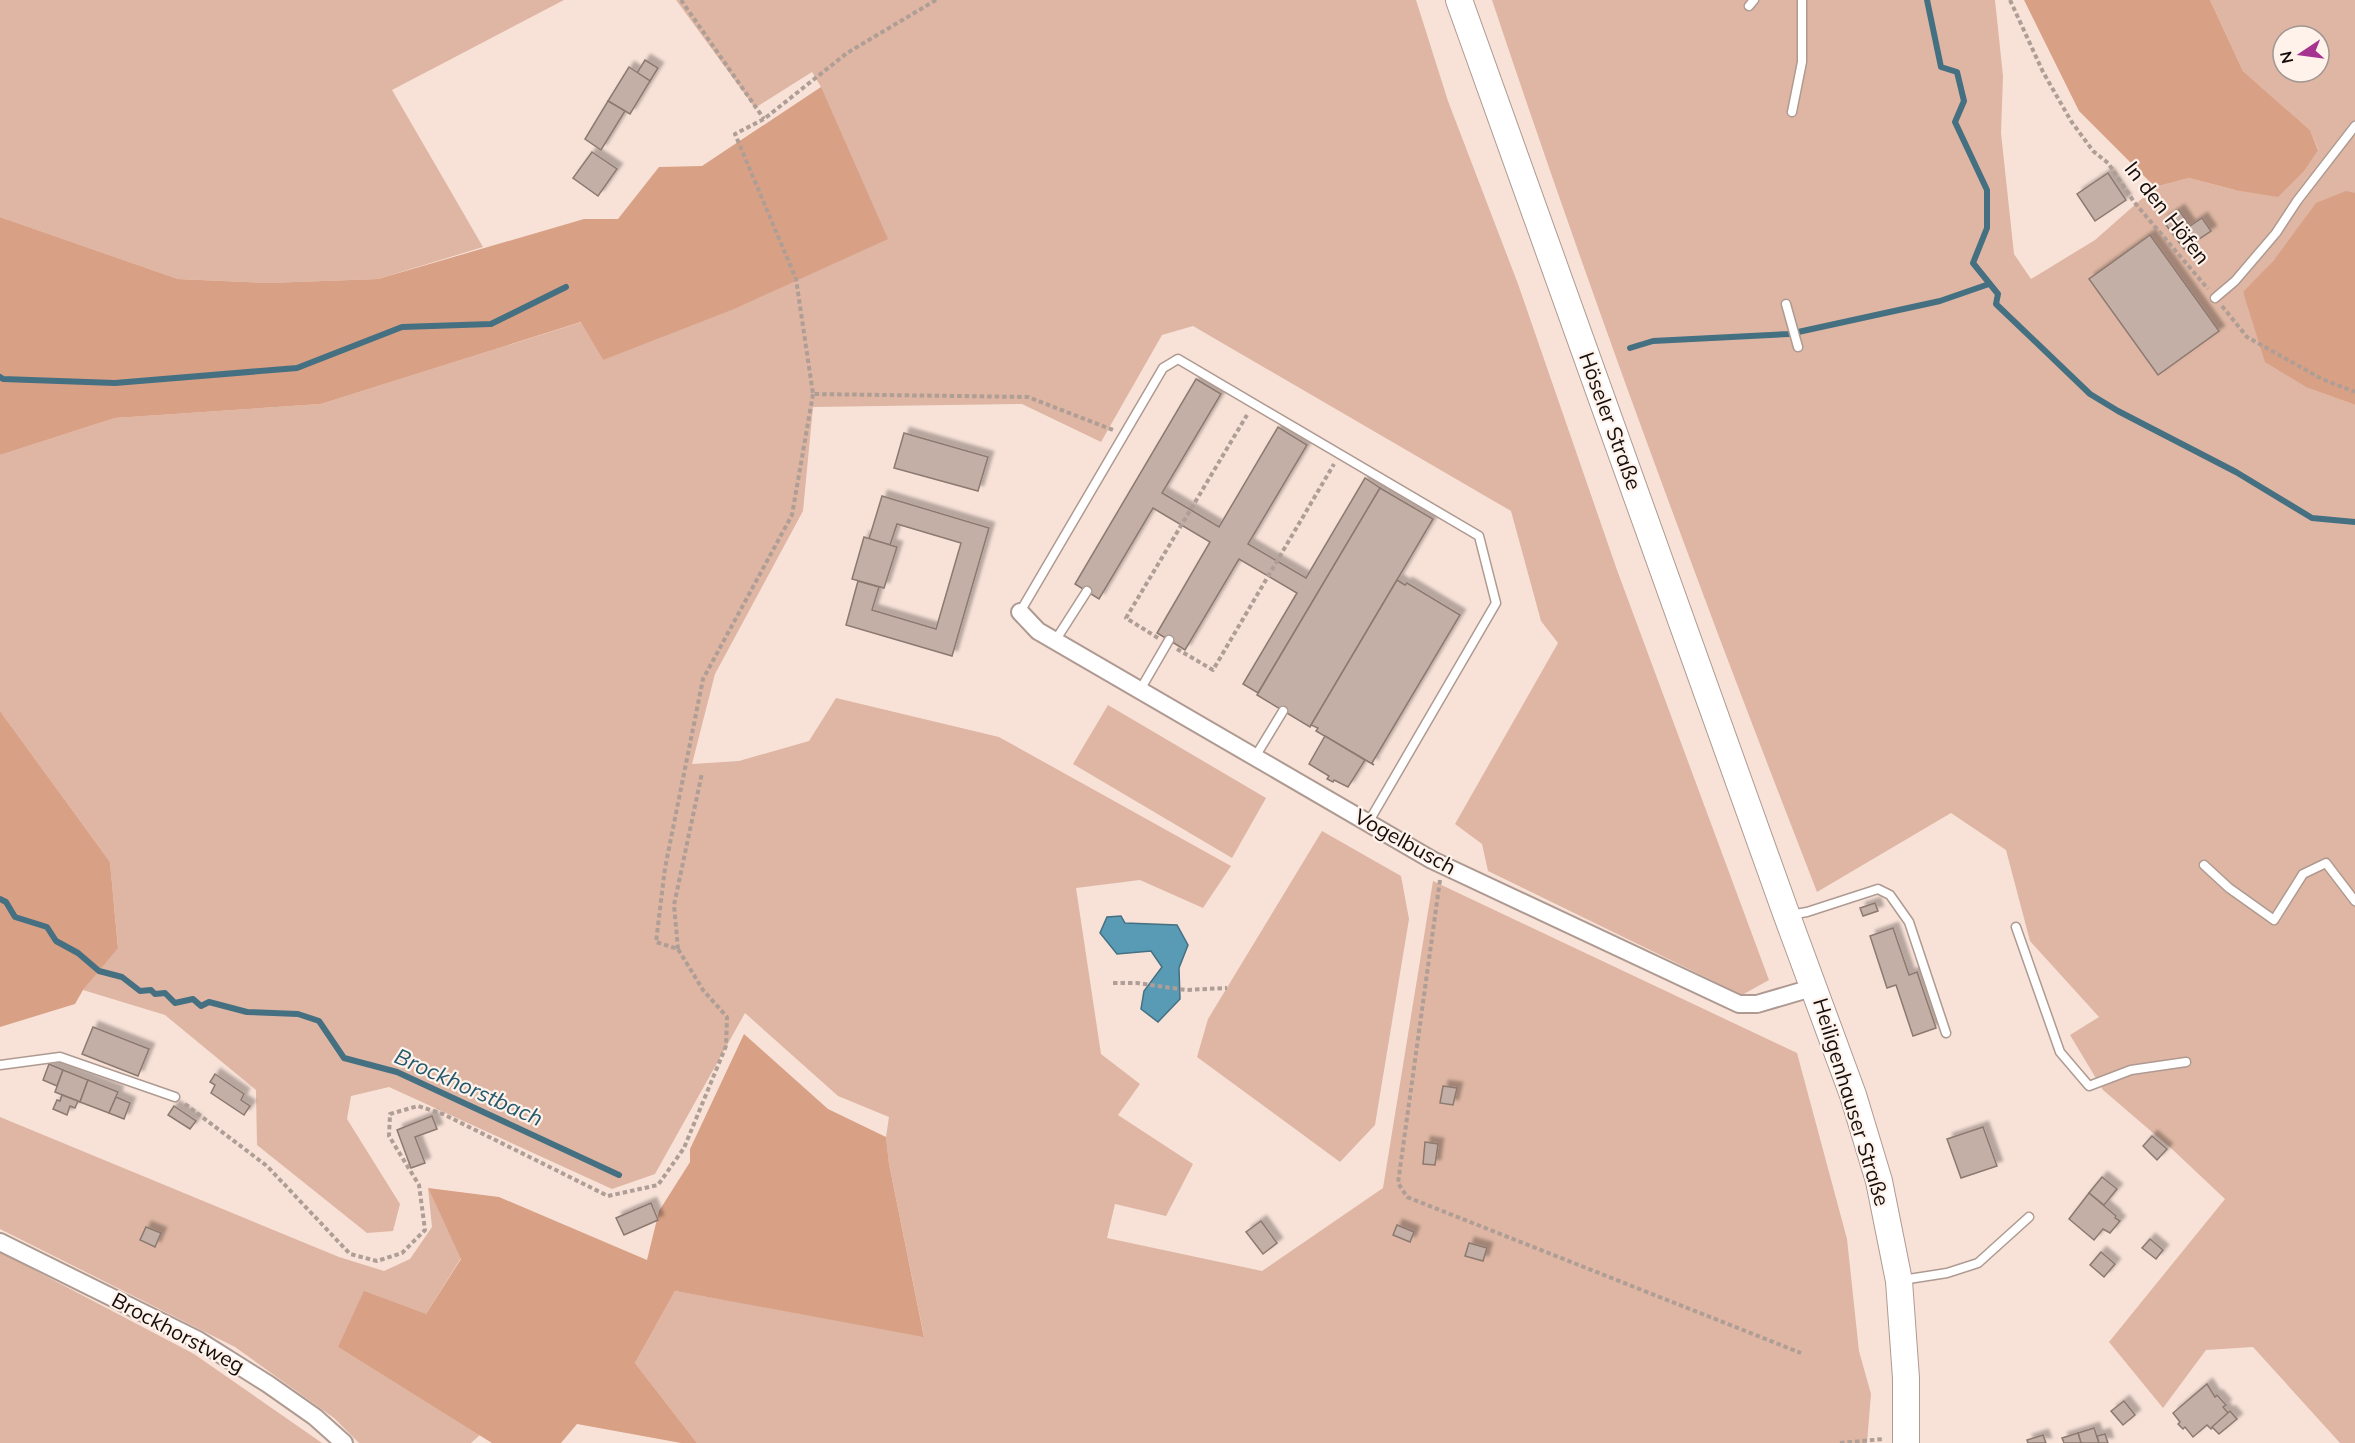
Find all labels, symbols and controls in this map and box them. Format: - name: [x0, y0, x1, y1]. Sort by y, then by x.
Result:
- north arrow: [2271, 24, 2331, 84]
- text: N: [2275, 49, 2297, 66]
- street label: In den Höfen: [2120, 156, 2216, 269]
- street label: Höseler Straße: [1574, 348, 1648, 493]
- street label: Vogelbusch: [1350, 803, 1461, 880]
- street label: Heiligenhauser Straße: [1808, 995, 1896, 1209]
- water label: Brockhorstbach: [390, 1042, 548, 1132]
- street label: Brockhorstweg: [108, 1286, 249, 1378]

